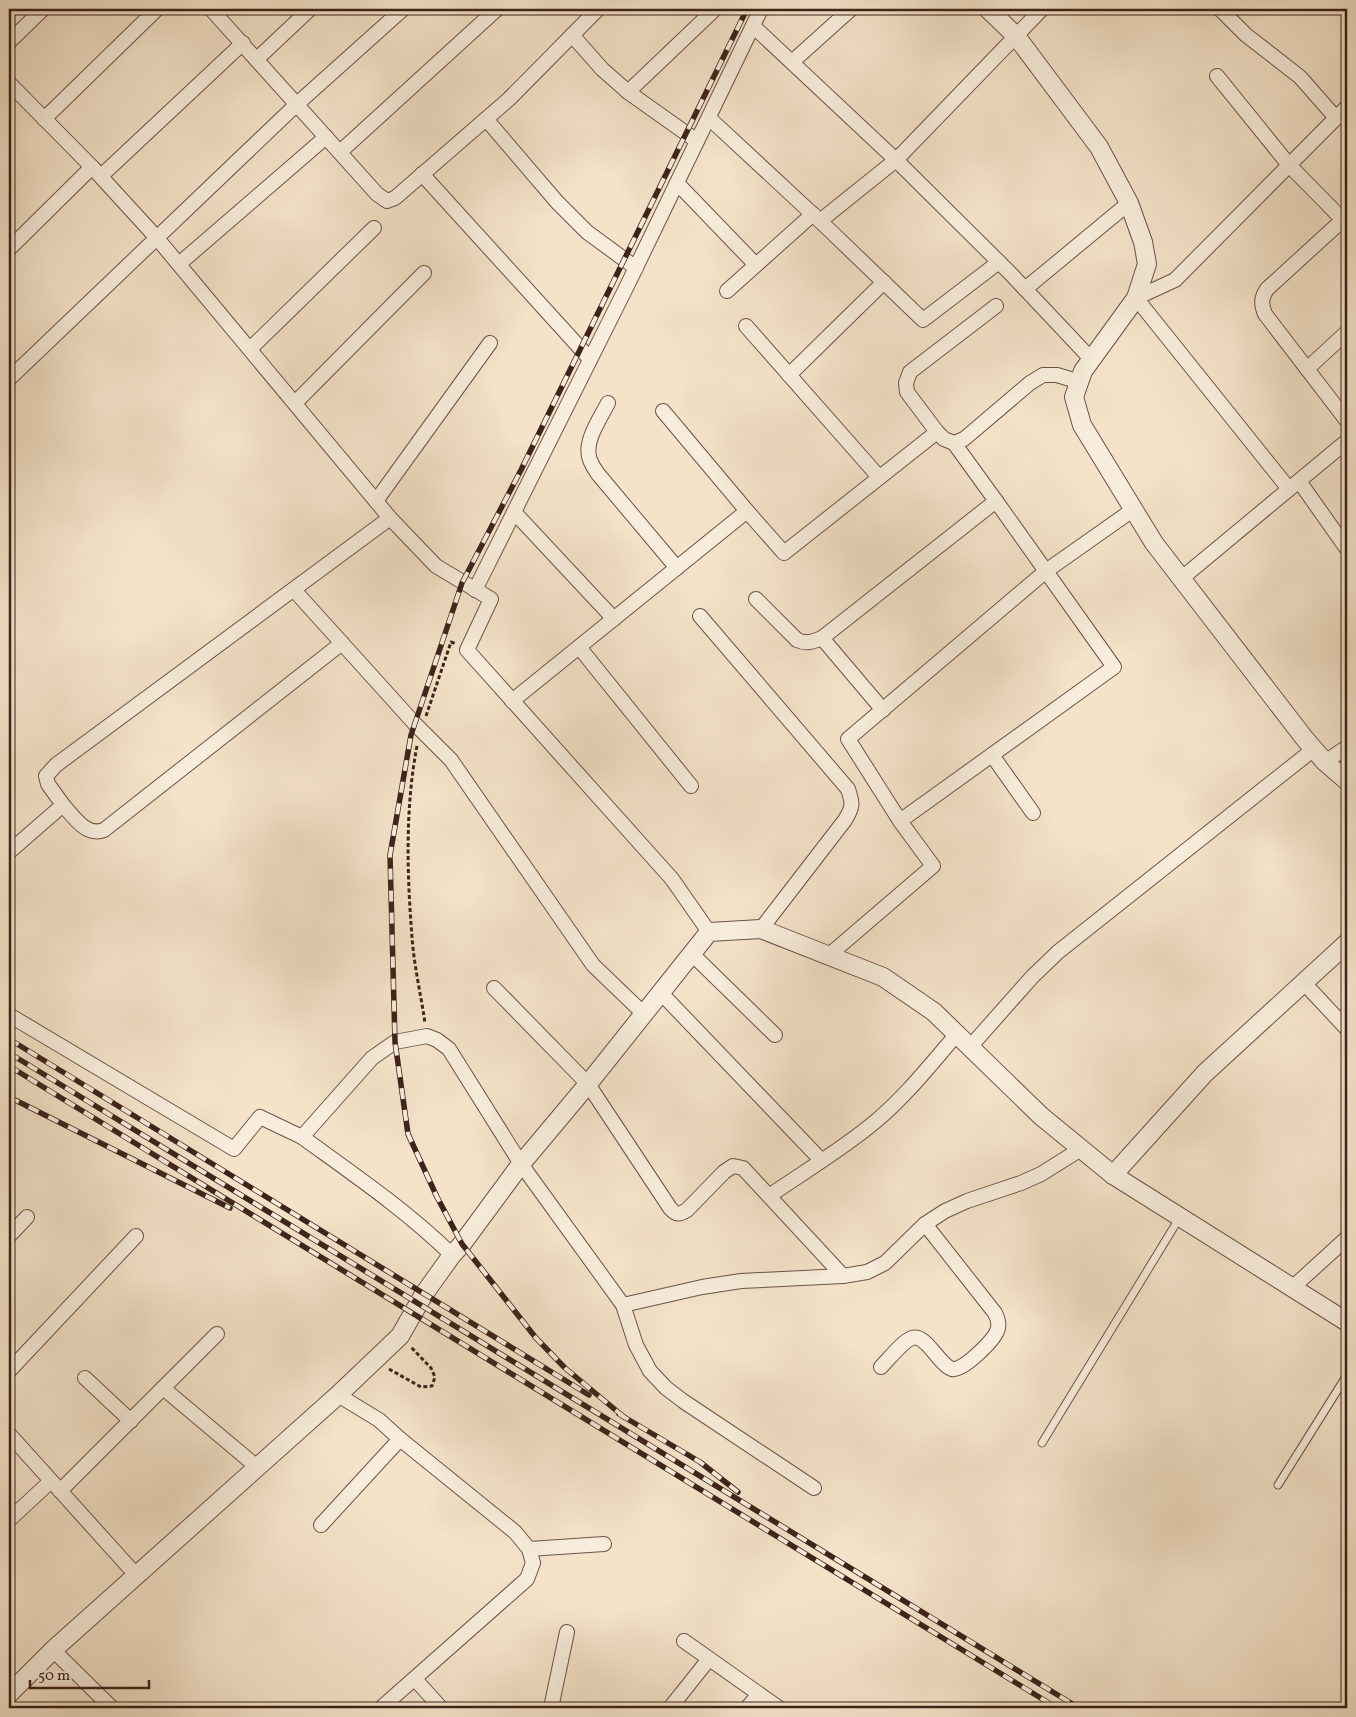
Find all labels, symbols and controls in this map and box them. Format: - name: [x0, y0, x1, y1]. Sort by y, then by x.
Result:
- scale bar: [30, 1657, 149, 1689]
- text: 50 m: [38, 1666, 70, 1687]

